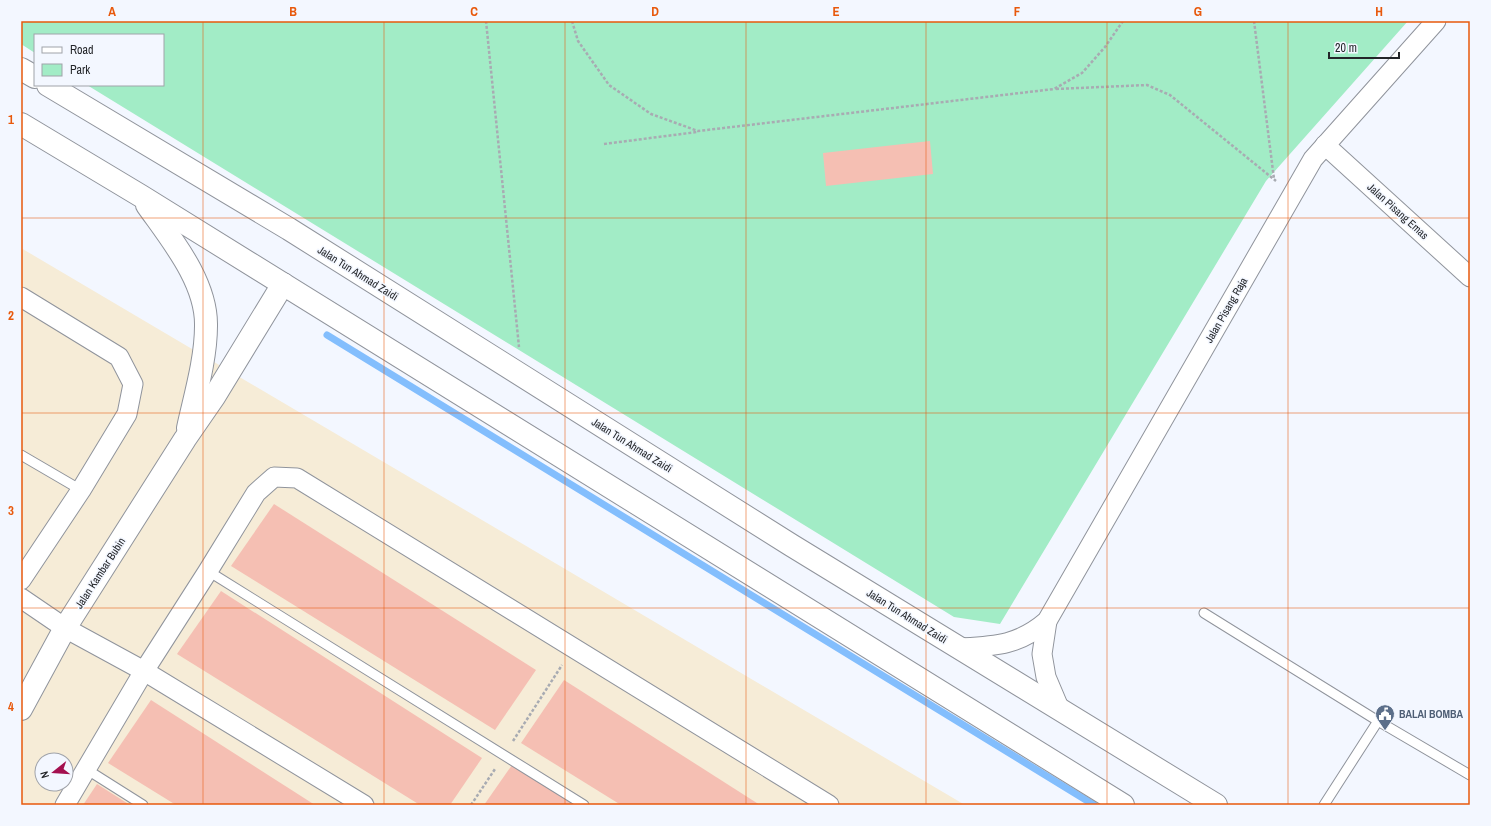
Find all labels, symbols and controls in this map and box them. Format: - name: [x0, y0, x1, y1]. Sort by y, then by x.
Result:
- text: A: [108, 3, 116, 20]
- text: B: [289, 3, 297, 20]
- text: C: [470, 3, 478, 20]
- text: D: [651, 3, 659, 20]
- text: E: [832, 3, 840, 20]
- text: F: [1014, 3, 1021, 20]
- text: G: [1194, 3, 1202, 20]
- text: H: [1375, 3, 1383, 20]
- legend: [34, 34, 164, 86]
- scale bar: [1329, 34, 1399, 60]
- text: 20 m: [1335, 40, 1357, 56]
- text: Road: [70, 42, 94, 58]
- text: Park: [70, 62, 90, 78]
- text: 1: [8, 111, 14, 128]
- street label: Jalan Pisang Emas: [1364, 180, 1432, 243]
- street label: Jalan Tun Ahmad Zaidi: [315, 243, 401, 303]
- street label: Jalan Pisang Raja: [1202, 275, 1250, 345]
- text: 2: [8, 307, 14, 324]
- street label: Jalan Tun Ahmad Zaidi: [589, 415, 675, 475]
- text: 3: [8, 502, 14, 519]
- street label: Jalan Kambar Bubin: [72, 535, 128, 611]
- street label: Jalan Tun Ahmad Zaidi: [864, 586, 950, 646]
- text: 4: [8, 698, 14, 715]
- public building icon: BALAI BOMBA: [1374, 703, 1396, 731]
- place label: BALAI BOMBA: [1399, 707, 1464, 721]
- north arrow: [34, 752, 74, 792]
- text: N: [37, 770, 52, 780]

